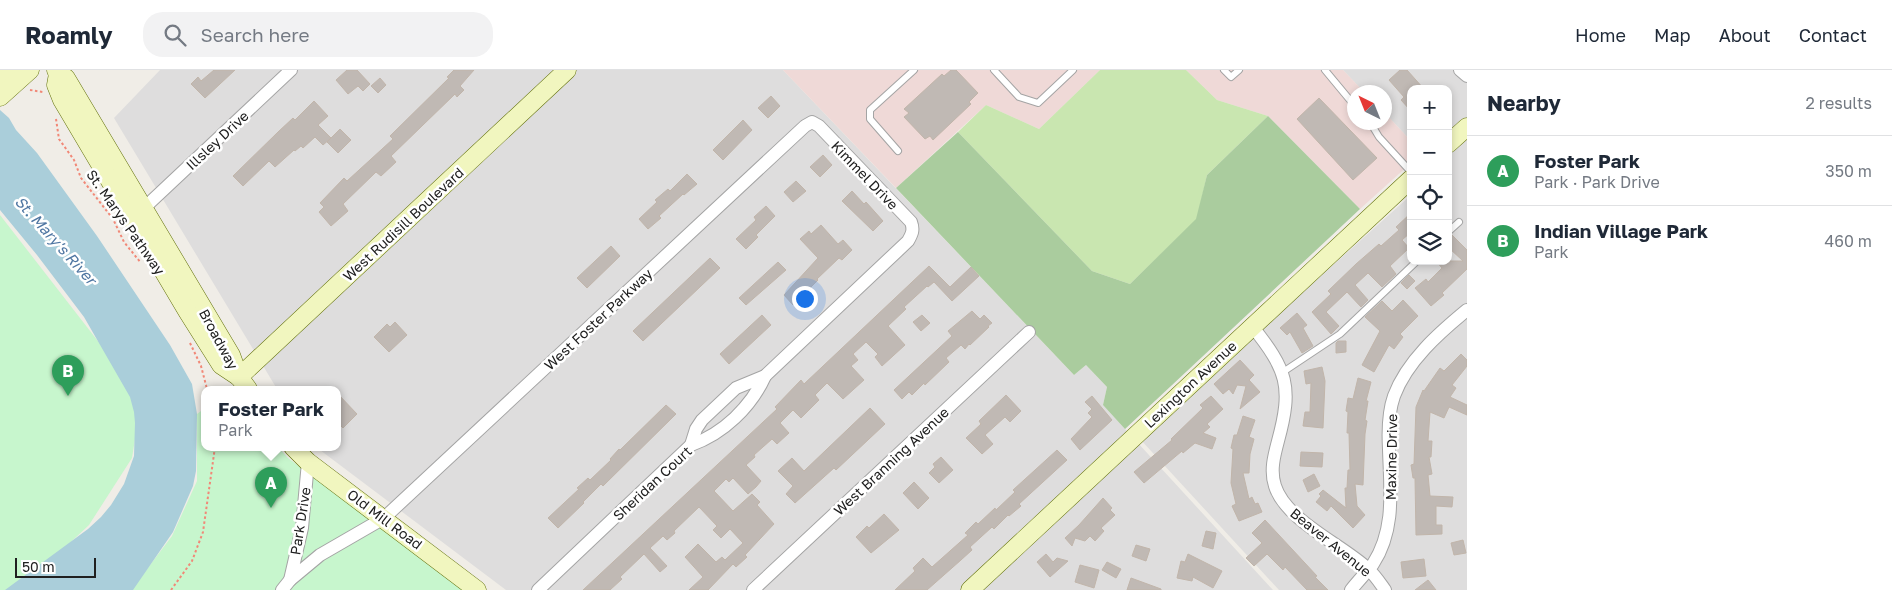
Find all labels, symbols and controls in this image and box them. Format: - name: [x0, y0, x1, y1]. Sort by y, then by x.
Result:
- search box: [143, 12, 493, 57]
- text: Roamly: [25, 20, 113, 49]
- icon: search: [161, 21, 189, 49]
- text: Search here: [201, 23, 309, 46]
- text: Home: [1575, 24, 1626, 46]
- text: Map: [1654, 24, 1691, 46]
- text: About: [1719, 24, 1771, 46]
- text: Contact: [1799, 24, 1867, 46]
- north arrow: [1347, 85, 1392, 130]
- map controls: [1407, 85, 1452, 265]
- button: +: [1407, 85, 1452, 130]
- text: Nearby: [1487, 90, 1561, 116]
- text: 2 results: [1806, 93, 1872, 113]
- street label: Illsley Drive: [182, 107, 252, 173]
- button: −: [1407, 130, 1452, 175]
- street label: Kimmel Drive: [828, 137, 902, 213]
- text: Foster Park: [1534, 149, 1640, 172]
- text: A: [1497, 161, 1509, 181]
- text: 350 m: [1825, 161, 1872, 181]
- street label: West Rudisill Boulevard: [339, 164, 467, 284]
- street label: St. Marys Pathway: [83, 166, 169, 278]
- text: Park · Park Drive: [1534, 172, 1660, 192]
- button: locate: [1407, 175, 1452, 220]
- water label: St. Mary's River: [11, 192, 102, 290]
- text: Indian Village Park: [1534, 219, 1708, 242]
- button: layers: [1407, 220, 1452, 265]
- text: B: [1497, 231, 1509, 251]
- text: 460 m: [1824, 231, 1872, 251]
- text: Park: [1534, 242, 1569, 262]
- street label: West Foster Parkway: [541, 265, 656, 373]
- your location: [792, 286, 818, 312]
- street label: Broadway: [196, 306, 242, 372]
- street label: Lexington Avenue: [1140, 337, 1240, 431]
- pin: B: [52, 355, 84, 396]
- popup: [201, 386, 341, 451]
- text: Foster Park: [218, 397, 324, 420]
- street label: West Branning Avenue: [830, 403, 952, 519]
- street label: Maxine Drive: [1382, 414, 1400, 500]
- text: Park: [218, 420, 253, 440]
- street label: Sheridan Court: [609, 442, 695, 524]
- pin: A: [255, 467, 287, 508]
- street label: Old Mill Road: [344, 485, 426, 553]
- street label: Park Drive: [286, 486, 314, 556]
- street label: Beaver Avenue: [1287, 504, 1375, 580]
- scale bar: [15, 555, 96, 578]
- text: 50 m: [22, 558, 55, 575]

